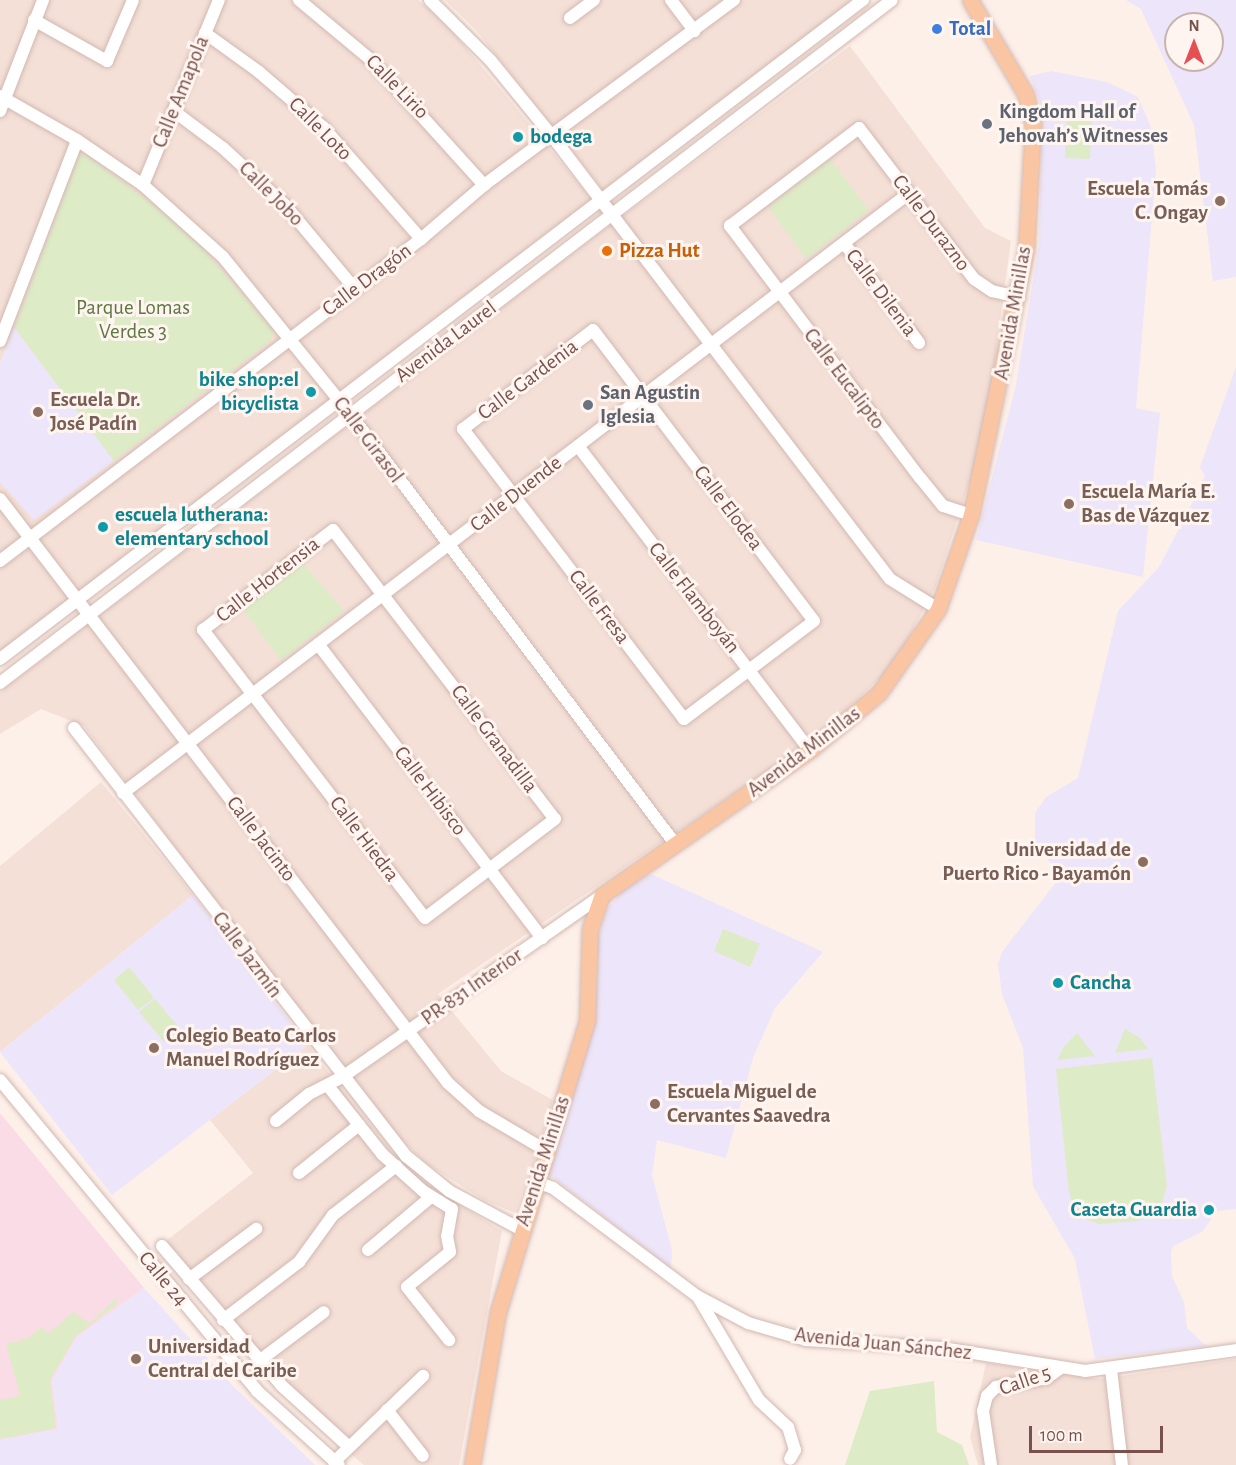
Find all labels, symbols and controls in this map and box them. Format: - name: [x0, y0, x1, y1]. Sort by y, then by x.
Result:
- north arrow: [1164, 12, 1224, 72]
- place label: Total: [949, 16, 991, 42]
- text: N: [1188, 18, 1200, 34]
- marker: Total: [930, 22, 944, 36]
- street label: Calle Amapola: [147, 32, 215, 152]
- street label: Calle Lirio: [360, 49, 434, 125]
- street label: Calle Loto: [283, 92, 357, 166]
- place label: Kingdom Hall of Jehovah’s Witnesses: [999, 99, 1168, 149]
- marker: Kingdom Hall of Jehovah’s Witnesses: [980, 117, 994, 131]
- place label: bodega: [530, 124, 592, 150]
- marker: bodega: [511, 130, 525, 144]
- street label: Calle Jobo: [233, 156, 309, 232]
- street label: Calle Durazno: [887, 170, 975, 276]
- place label: Escuela Tomás C. Ongay: [1087, 176, 1208, 226]
- marker: Escuela Tomás C. Ongay: [1213, 194, 1227, 208]
- street label: Calle Dragón: [317, 238, 417, 322]
- place label: Pizza Hut: [619, 238, 700, 264]
- marker: Pizza Hut: [600, 244, 614, 258]
- street label: Calle Dilenia: [840, 244, 922, 342]
- street label: Avenida Minillas: [989, 244, 1037, 382]
- park label: Parque Lomas Verdes 3: [76, 295, 190, 345]
- street label: Avenida Laurel: [390, 296, 502, 388]
- street label: Calle Eucalipto: [798, 324, 890, 434]
- street label: Calle Gardenia: [473, 334, 583, 426]
- place label: bike shop:el bicyclista: [199, 367, 299, 417]
- place label: San Agustin Iglesia: [600, 380, 700, 430]
- marker: bike shop:el bicyclista: [304, 385, 318, 399]
- place label: Escuela Dr. José Padín: [50, 387, 141, 437]
- street label: Calle Girasol: [327, 392, 409, 488]
- marker: San Agustin Iglesia: [581, 398, 595, 412]
- marker: Escuela Dr. José Padín: [31, 405, 45, 419]
- street label: Calle Duende: [465, 450, 567, 538]
- street label: Calle Elodea: [688, 460, 768, 556]
- place label: Escuela María E. Bas de Vázquez: [1081, 479, 1215, 529]
- marker: Escuela María E. Bas de Vázquez: [1062, 497, 1076, 511]
- place label: escuela lutherana: elementary school: [115, 502, 269, 552]
- marker: escuela lutherana: elementary school: [96, 520, 110, 534]
- street label: Calle Hortensia: [211, 532, 325, 628]
- street label: Calle Flamboyán: [643, 537, 745, 659]
- street label: Calle Fresa: [563, 565, 635, 649]
- street label: Calle Granadilla: [445, 680, 543, 798]
- street label: Avenida Minillas: [742, 701, 866, 803]
- street label: Calle Hibisco: [388, 741, 472, 841]
- street label: Calle Jacinto: [221, 791, 301, 887]
- street label: Calle Hiedra: [324, 791, 404, 887]
- place label: Universidad de Puerto Rico - Bayamón: [942, 837, 1131, 887]
- marker: Universidad de Puerto Rico - Bayamón: [1136, 855, 1150, 869]
- street label: Calle Jazmín: [206, 907, 288, 1003]
- street label: PR-831 Interior: [416, 943, 528, 1031]
- place label: Cancha: [1070, 970, 1131, 996]
- marker: Cancha: [1051, 976, 1065, 990]
- place label: Colegio Beato Carlos Manuel Rodríguez: [166, 1023, 336, 1073]
- marker: Colegio Beato Carlos Manuel Rodríguez: [147, 1041, 161, 1055]
- place label: Escuela Miguel de Cervantes Saavedra: [667, 1079, 831, 1129]
- street label: Avenida Minillas: [510, 1093, 576, 1229]
- marker: Escuela Miguel de Cervantes Saavedra: [648, 1097, 662, 1111]
- place label: Caseta Guardia: [1071, 1197, 1197, 1223]
- marker: Caseta Guardia: [1202, 1203, 1216, 1217]
- street label: Calle 24: [133, 1246, 193, 1312]
- street label: Avenida Juan Sánchez: [793, 1322, 973, 1366]
- place label: Universidad Central del Caribe: [148, 1334, 297, 1384]
- marker: Universidad Central del Caribe: [129, 1352, 143, 1366]
- street label: Calle 5: [996, 1360, 1054, 1402]
- scale bar: [1032, 1414, 1166, 1452]
- text: 100 m: [1040, 1427, 1083, 1445]

